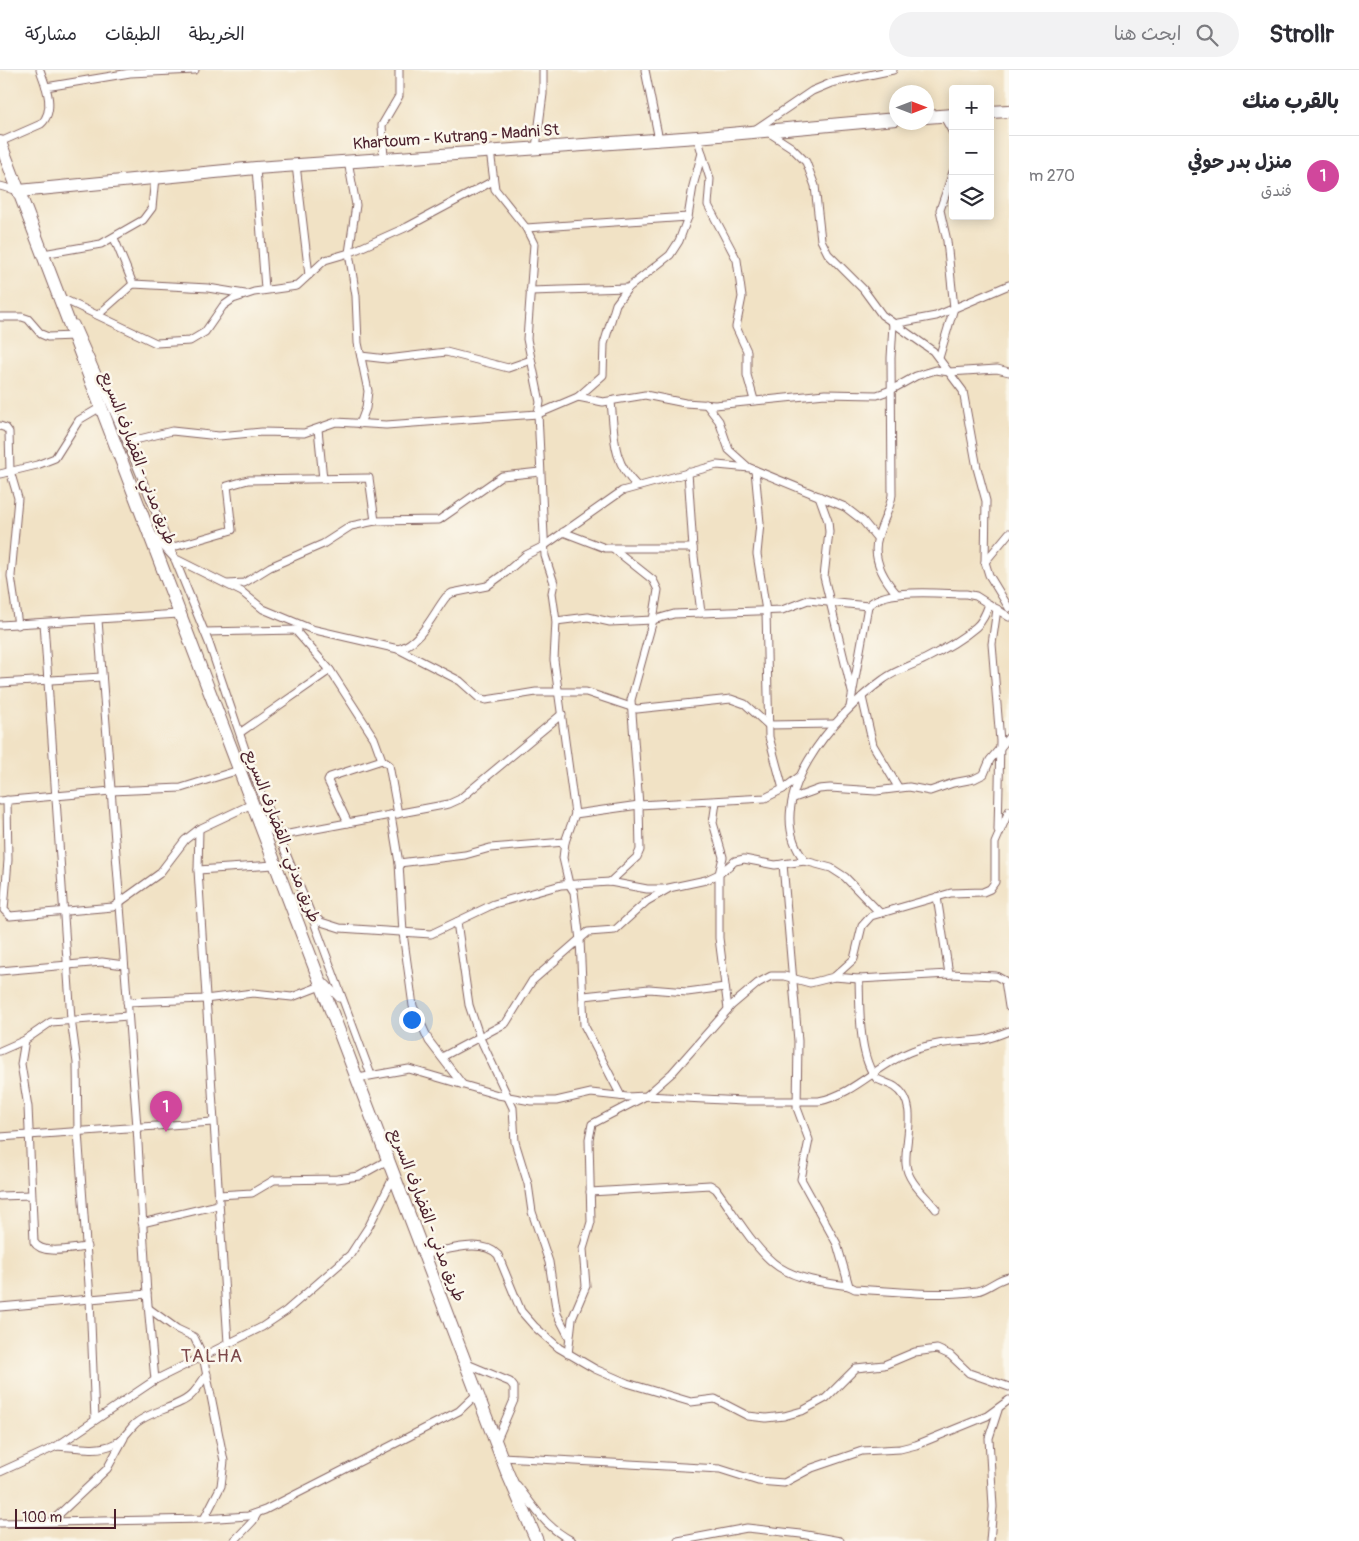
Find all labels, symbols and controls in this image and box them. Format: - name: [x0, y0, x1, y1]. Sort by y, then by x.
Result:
- search box: [889, 12, 1239, 57]
- text: Strollr: [1269, 20, 1334, 49]
- icon: search: [1193, 21, 1221, 49]
- text: ابحث هنا: [1114, 22, 1181, 46]
- text: مشاركة: [25, 23, 77, 46]
- text: الطبقات: [105, 23, 161, 46]
- text: الخريطة: [189, 23, 245, 46]
- north arrow: [889, 85, 934, 130]
- map controls: [949, 85, 994, 220]
- button: +: [949, 85, 994, 130]
- text: بالقرب منك: [1242, 88, 1339, 115]
- street label: Khartoum - Kutrang - Madni St: [352, 120, 560, 154]
- button: −: [949, 130, 994, 175]
- text: منزل بدر حوفي: [1188, 150, 1292, 174]
- text: 270 m: [1029, 166, 1075, 186]
- text: 1: [1320, 166, 1326, 186]
- button: layers: [949, 175, 994, 220]
- text: فندق: [1261, 181, 1292, 201]
- street label: طريق مدني - القضارف السريع: [92, 368, 180, 549]
- street label: طريق مدني - القضارف السريع: [236, 746, 324, 927]
- your location: [399, 1007, 425, 1033]
- pin: 1: [150, 1091, 182, 1132]
- street label: طريق مدني - القضارف السريع: [381, 1125, 469, 1306]
- district label: TALHA: [181, 1344, 243, 1368]
- scale bar: [15, 1506, 116, 1529]
- text: 100 m: [22, 1509, 62, 1526]

